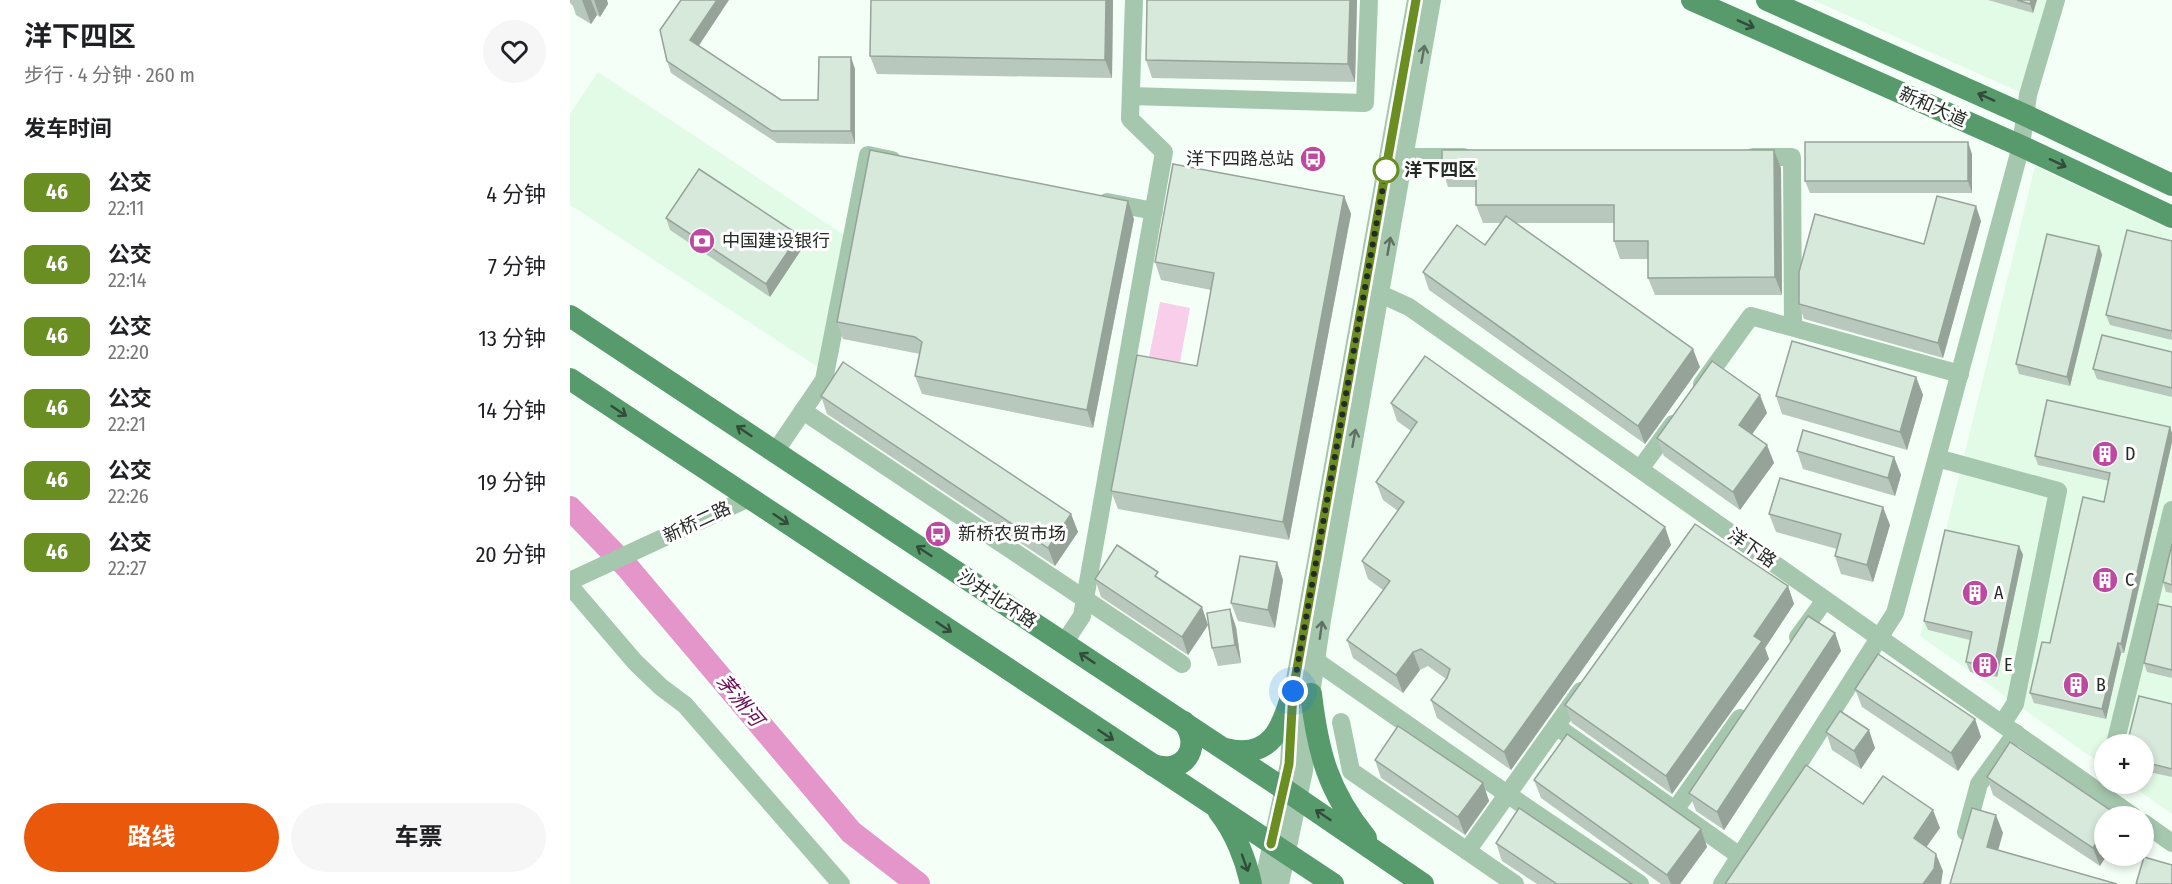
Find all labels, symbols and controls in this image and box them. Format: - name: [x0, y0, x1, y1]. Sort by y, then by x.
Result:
- one-way arrow: [1736, 18, 1754, 30]
- text: 洋下四区: [24, 20, 136, 53]
- button: heart: [483, 20, 546, 83]
- one-way arrow: [1418, 45, 1429, 64]
- text: 步行 · 4 分钟 · 260 m: [24, 63, 195, 87]
- street label: 新和大道: [1896, 82, 1970, 132]
- one-way arrow: [1978, 91, 1996, 102]
- text: 发车时间: [24, 115, 112, 142]
- bus stop icon: 洋下四路总站: [1298, 144, 1328, 174]
- place label: 洋下四路总站: [1186, 148, 1294, 170]
- marker: 洋下四区: [1373, 157, 1399, 183]
- one-way arrow: [2049, 158, 2067, 170]
- place label: 洋下四区: [1404, 159, 1476, 181]
- text: 公交: [108, 169, 152, 196]
- text: 46: [46, 179, 68, 205]
- text: 4 分钟: [486, 181, 546, 208]
- text: 22:11: [108, 196, 144, 220]
- bank icon: 中国建设银行: [687, 226, 717, 256]
- place label: 中国建设银行: [722, 230, 830, 252]
- one-way arrow: [1383, 237, 1394, 256]
- text: 公交: [108, 241, 152, 268]
- text: 46: [46, 251, 68, 277]
- text: 7 分钟: [488, 253, 546, 280]
- text: 22:14: [108, 268, 147, 292]
- text: 公交: [108, 313, 152, 340]
- text: 46: [46, 323, 68, 349]
- text: 13 分钟: [478, 325, 546, 352]
- text: 22:20: [108, 340, 149, 364]
- text: 公交: [108, 385, 152, 412]
- text: 46: [46, 395, 68, 421]
- text: 14 分钟: [478, 397, 546, 424]
- one-way arrow: [610, 405, 627, 417]
- text: 22:21: [108, 412, 146, 436]
- one-way arrow: [736, 425, 753, 437]
- one-way arrow: [1349, 429, 1360, 448]
- building icon: D: [2090, 439, 2120, 469]
- place label: D: [2125, 443, 2135, 465]
- text: 公交: [108, 457, 152, 484]
- text: 46: [46, 467, 68, 493]
- text: 19 分钟: [478, 469, 546, 496]
- text: 22:26: [108, 484, 149, 508]
- street label: 新桥二路: [660, 497, 734, 547]
- one-way arrow: [773, 513, 789, 525]
- bus stop icon: 新桥农贸市场: [923, 519, 953, 549]
- place label: 新桥农贸市场: [958, 523, 1066, 545]
- street label: 洋下路: [1724, 524, 1780, 572]
- text: 公交: [108, 529, 152, 556]
- text: 46: [46, 539, 68, 565]
- text: 20 分钟: [476, 541, 546, 568]
- one-way arrow: [916, 544, 933, 557]
- text: 22:27: [108, 556, 147, 580]
- street label: 沙井北环路: [953, 565, 1041, 633]
- building icon: C: [2090, 565, 2120, 595]
- place label: C: [2125, 569, 2134, 591]
- building icon: A: [1960, 578, 1990, 608]
- place label: A: [1994, 582, 2004, 604]
- one-way arrow: [935, 621, 952, 633]
- one-way arrow: [1315, 621, 1326, 640]
- building icon: E: [1970, 650, 2000, 680]
- one-way arrow: [1079, 652, 1096, 664]
- place label: E: [2004, 654, 2012, 676]
- water label: 茅洲河: [712, 669, 771, 734]
- building icon: B: [2061, 670, 2091, 700]
- place label: B: [2096, 674, 2106, 696]
- your location: [1278, 676, 1308, 706]
- one-way arrow: [1098, 728, 1115, 741]
- map controls: [2094, 734, 2154, 866]
- button: +: [2094, 734, 2154, 794]
- button: 路线: [24, 803, 279, 872]
- button: 车票: [291, 803, 546, 872]
- button: −: [2094, 806, 2154, 866]
- one-way arrow: [1315, 809, 1332, 821]
- one-way arrow: [1240, 853, 1251, 872]

